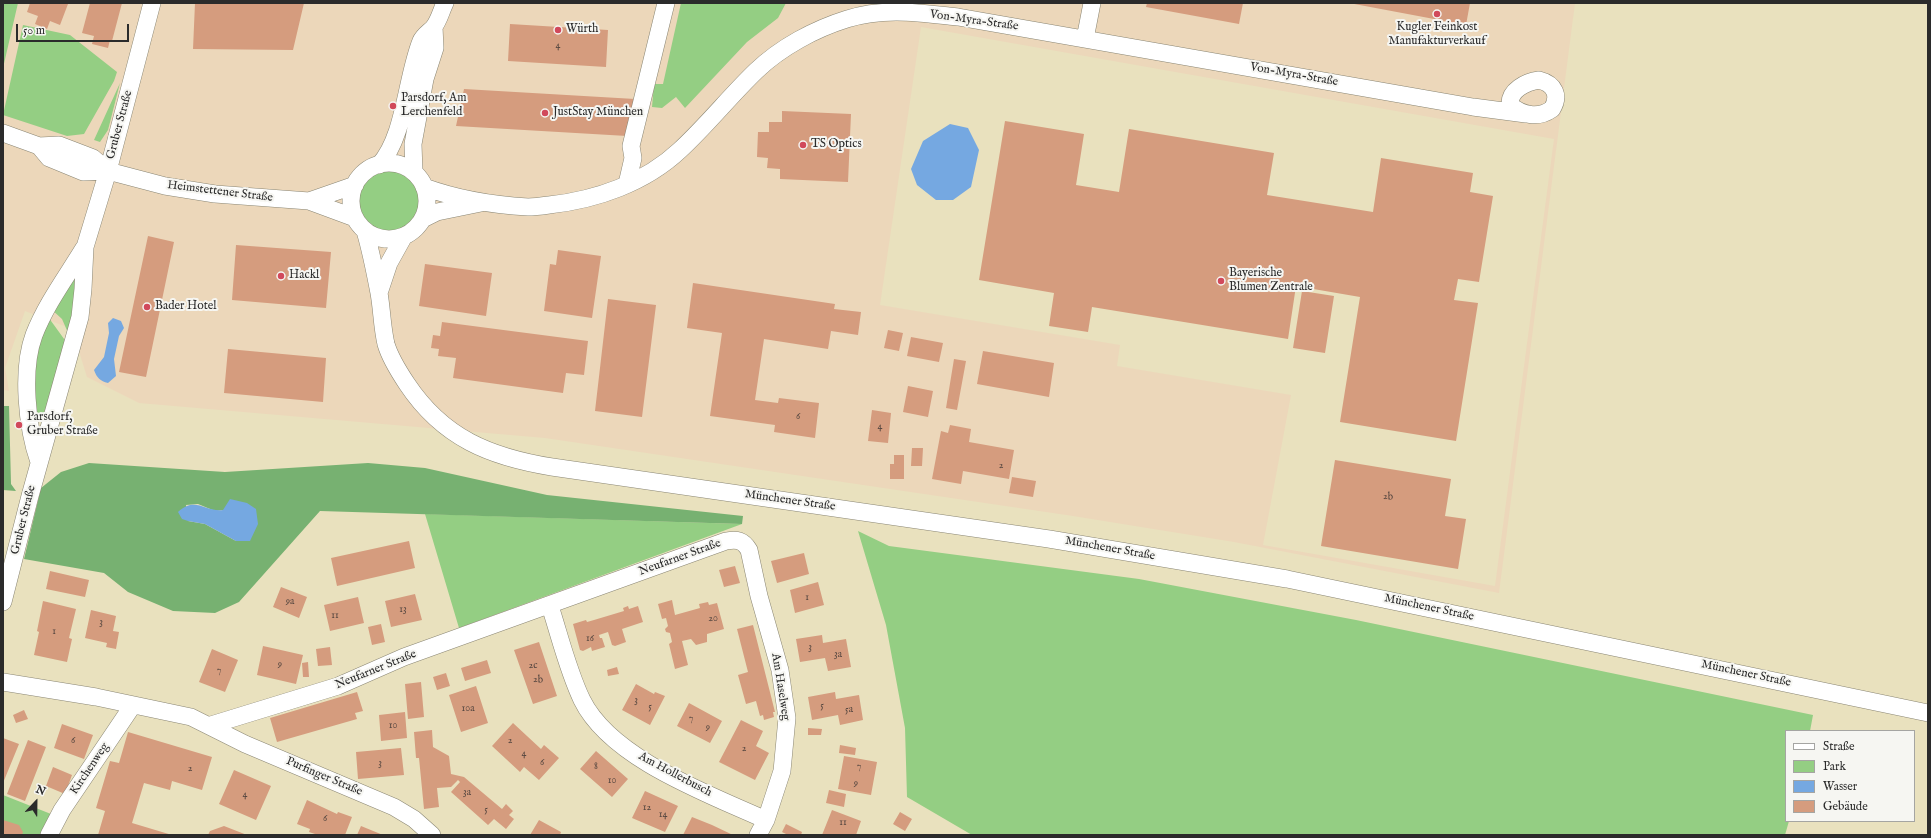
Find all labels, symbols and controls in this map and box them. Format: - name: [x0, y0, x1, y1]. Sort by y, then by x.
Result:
- street label: Von-Myra-Straße: [929, 8, 1019, 34]
- marker: Kugler Feinkost Manufakturverkauf: [1432, 9, 1442, 19]
- scale bar: [18, 16, 131, 42]
- place label: Kugler Feinkost Manufakturverkauf: [1388, 21, 1486, 49]
- text: 50 m: [23, 23, 45, 38]
- place label: Würth: [566, 23, 599, 37]
- marker: Würth: [553, 25, 563, 35]
- house number: 4: [556, 40, 560, 52]
- street label: Von-Myra-Straße: [1249, 60, 1339, 90]
- street label: Gruber Straße: [104, 89, 136, 161]
- place label: Parsdorf, Am Lerchenfeld: [401, 92, 466, 120]
- marker: Parsdorf, Am Lerchenfeld: [388, 101, 398, 111]
- place label: JustStay München: [553, 106, 643, 120]
- marker: JustStay München: [540, 108, 550, 118]
- place label: TS Optics: [811, 138, 862, 152]
- marker: TS Optics: [798, 140, 808, 150]
- street label: Heimstettener Straße: [166, 178, 274, 206]
- place label: Bayerische Blumen Zentrale: [1229, 267, 1313, 295]
- place label: Hackl: [289, 269, 319, 283]
- marker: Hackl: [276, 271, 286, 281]
- marker: Bayerische Blumen Zentrale: [1216, 276, 1226, 286]
- place label: Bader Hotel: [155, 300, 217, 314]
- marker: Bader Hotel: [142, 302, 152, 312]
- place label: Parsdorf, Gruber Straße: [27, 411, 98, 439]
- house number: 6: [796, 411, 800, 423]
- marker: Parsdorf, Gruber Straße: [14, 420, 24, 430]
- house number: 4: [878, 421, 882, 433]
- house number: 2: [999, 460, 1003, 472]
- street label: Gruber Straße: [8, 484, 40, 556]
- street label: Münchener Straße: [744, 488, 836, 514]
- house number: 2b: [1383, 491, 1393, 503]
- street label: Münchener Straße: [1064, 534, 1156, 564]
- street label: Neufarner Straße: [637, 536, 723, 580]
- street label: Münchener Straße: [1383, 591, 1475, 625]
- house number: 1: [805, 592, 809, 604]
- house number: 9a: [286, 596, 294, 608]
- house number: 13: [399, 604, 407, 616]
- house number: 11: [331, 610, 339, 622]
- house number: 20: [708, 613, 718, 625]
- house number: 3: [99, 617, 103, 629]
- house number: 1: [52, 626, 56, 638]
- house number: 16: [586, 633, 594, 645]
- house number: 3: [808, 642, 812, 654]
- street label: Neufarner Straße: [333, 647, 419, 693]
- house number: 3a: [834, 649, 842, 661]
- street label: Am Haselweg: [768, 652, 792, 722]
- street label: Münchener Straße: [1700, 657, 1792, 691]
- house number: 9: [278, 659, 282, 671]
- house number: 2c: [529, 660, 537, 672]
- house number: 7: [217, 665, 221, 677]
- house number: 2b: [533, 674, 543, 686]
- house number: 3: [634, 695, 638, 707]
- house number: 5: [820, 700, 824, 712]
- house number: 5: [648, 701, 652, 713]
- house number: 10a: [462, 703, 474, 715]
- house number: 5a: [845, 704, 853, 716]
- house number: 7: [689, 713, 693, 725]
- house number: 10: [389, 720, 397, 732]
- house number: 9: [706, 722, 710, 734]
- legend: [1785, 730, 1915, 822]
- house number: 6: [71, 735, 75, 747]
- house number: 2: [508, 735, 512, 747]
- text: Straße: [1823, 739, 1855, 754]
- street label: Kirchenweg: [67, 740, 113, 798]
- house number: 2: [742, 743, 746, 755]
- house number: 4: [522, 748, 526, 760]
- street label: Am Hollerbusch: [636, 750, 714, 800]
- street label: Purfinger Straße: [284, 754, 364, 800]
- house number: 6: [540, 757, 544, 769]
- house number: 3: [378, 758, 382, 770]
- text: Park: [1823, 759, 1846, 774]
- house number: 8: [594, 761, 598, 773]
- house number: 7: [857, 761, 861, 773]
- house number: 2: [188, 763, 192, 775]
- house number: 10: [608, 775, 616, 787]
- house number: 9: [854, 778, 858, 790]
- text: Wasser: [1823, 779, 1857, 794]
- north arrow: [16, 782, 56, 822]
- text: N: [33, 783, 48, 799]
- house number: 3a: [463, 787, 471, 799]
- house number: 4: [243, 789, 247, 801]
- text: Gebäude: [1823, 799, 1868, 814]
- house number: 12: [643, 802, 651, 814]
- house number: 5: [484, 804, 488, 816]
- house number: 14: [659, 809, 667, 821]
- house number: 6: [323, 813, 327, 825]
- house number: 11: [839, 817, 847, 829]

